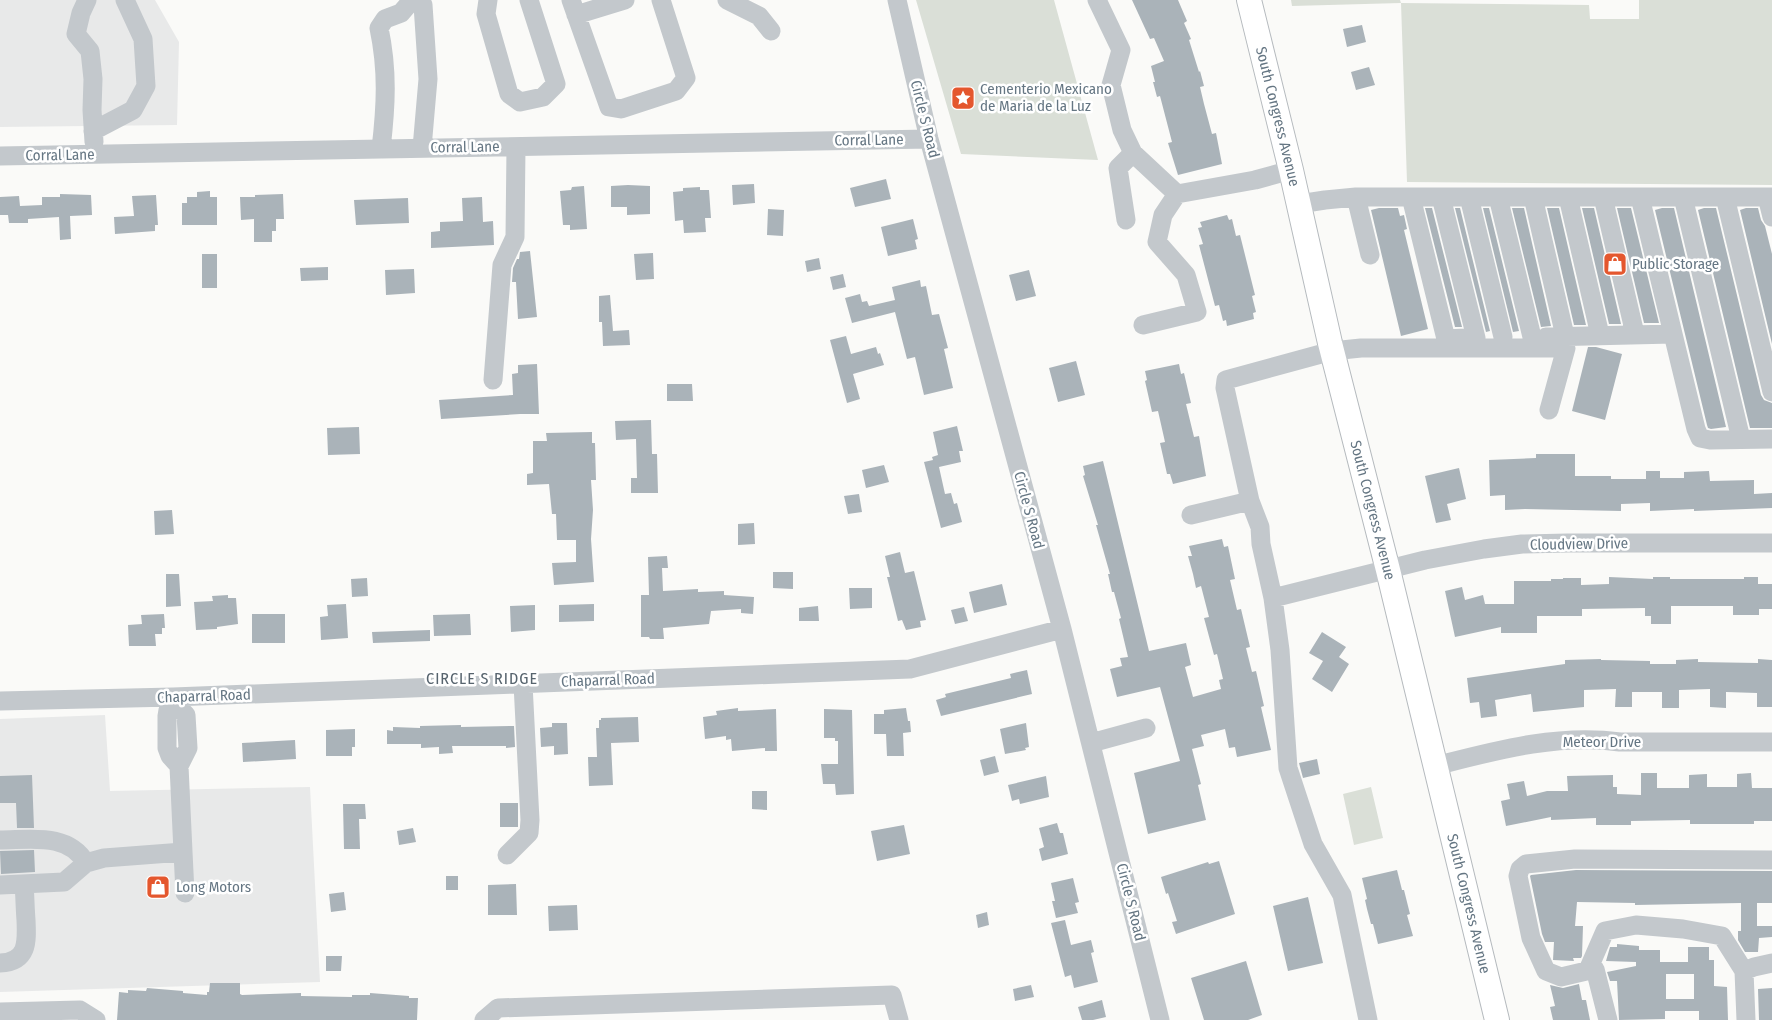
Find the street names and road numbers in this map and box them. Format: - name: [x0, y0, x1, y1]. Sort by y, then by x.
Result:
- street label: South Congress Avenue: [1252, 45, 1303, 188]
- street label: Circle S Road: [907, 78, 943, 160]
- street label: Corral Lane: [834, 130, 904, 150]
- street label: Corral Lane: [430, 137, 500, 157]
- street label: Corral Lane: [25, 145, 95, 165]
- street label: South Congress Avenue: [1346, 439, 1399, 582]
- street label: Circle S Road: [1010, 469, 1048, 551]
- street label: Cloudview Drive: [1530, 534, 1628, 554]
- street label: Chaparral Road: [561, 669, 655, 691]
- street label: Chaparral Road: [157, 685, 251, 707]
- street label: Meteor Drive: [1563, 733, 1641, 751]
- street label: South Congress Avenue: [1443, 832, 1494, 975]
- street label: Circle S Road: [1113, 861, 1149, 943]

